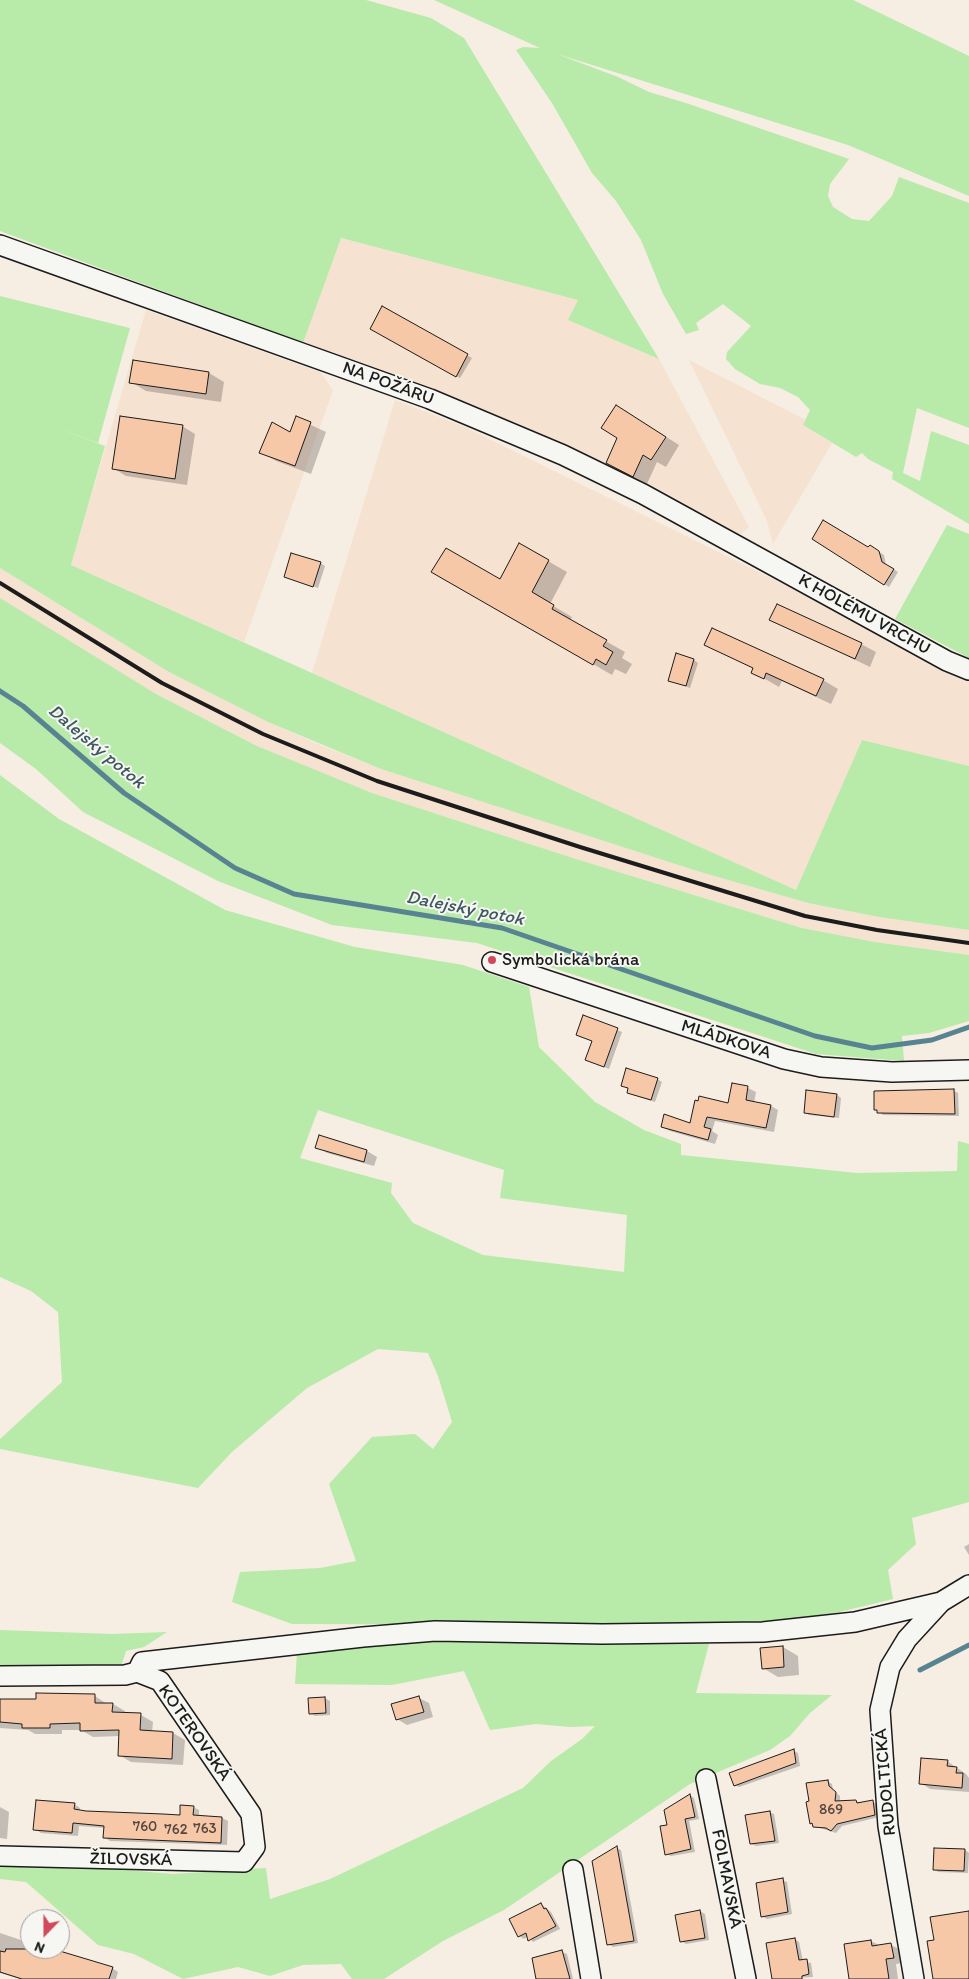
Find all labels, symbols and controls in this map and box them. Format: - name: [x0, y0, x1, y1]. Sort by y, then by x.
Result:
- street label: NA POŽÁRU: [339, 357, 437, 411]
- street label: K HOLÉMU VRCHU: [794, 570, 934, 660]
- water label: Dalejský potok: [43, 700, 149, 794]
- water label: Dalejský potok: [404, 886, 526, 932]
- place label: Symbolická brána: [502, 949, 639, 971]
- marker: Symbolická brána: [486, 954, 498, 966]
- street label: MLÁDKOVA: [678, 1015, 774, 1065]
- street label: KOTEROVSKÁ: [153, 1681, 235, 1785]
- street label: RUDOLTICKÁ: [871, 1727, 901, 1837]
- house number: 869: [819, 1801, 843, 1819]
- house number: 760: [133, 1818, 157, 1836]
- house number: 763: [193, 1820, 217, 1838]
- house number: 762: [164, 1821, 188, 1839]
- street label: FOLMAVSKÁ: [706, 1828, 746, 1930]
- street label: ŽILOVSKÁ: [89, 1848, 173, 1872]
- north arrow: [20, 1909, 70, 1959]
- text: N: [32, 1938, 47, 1957]

